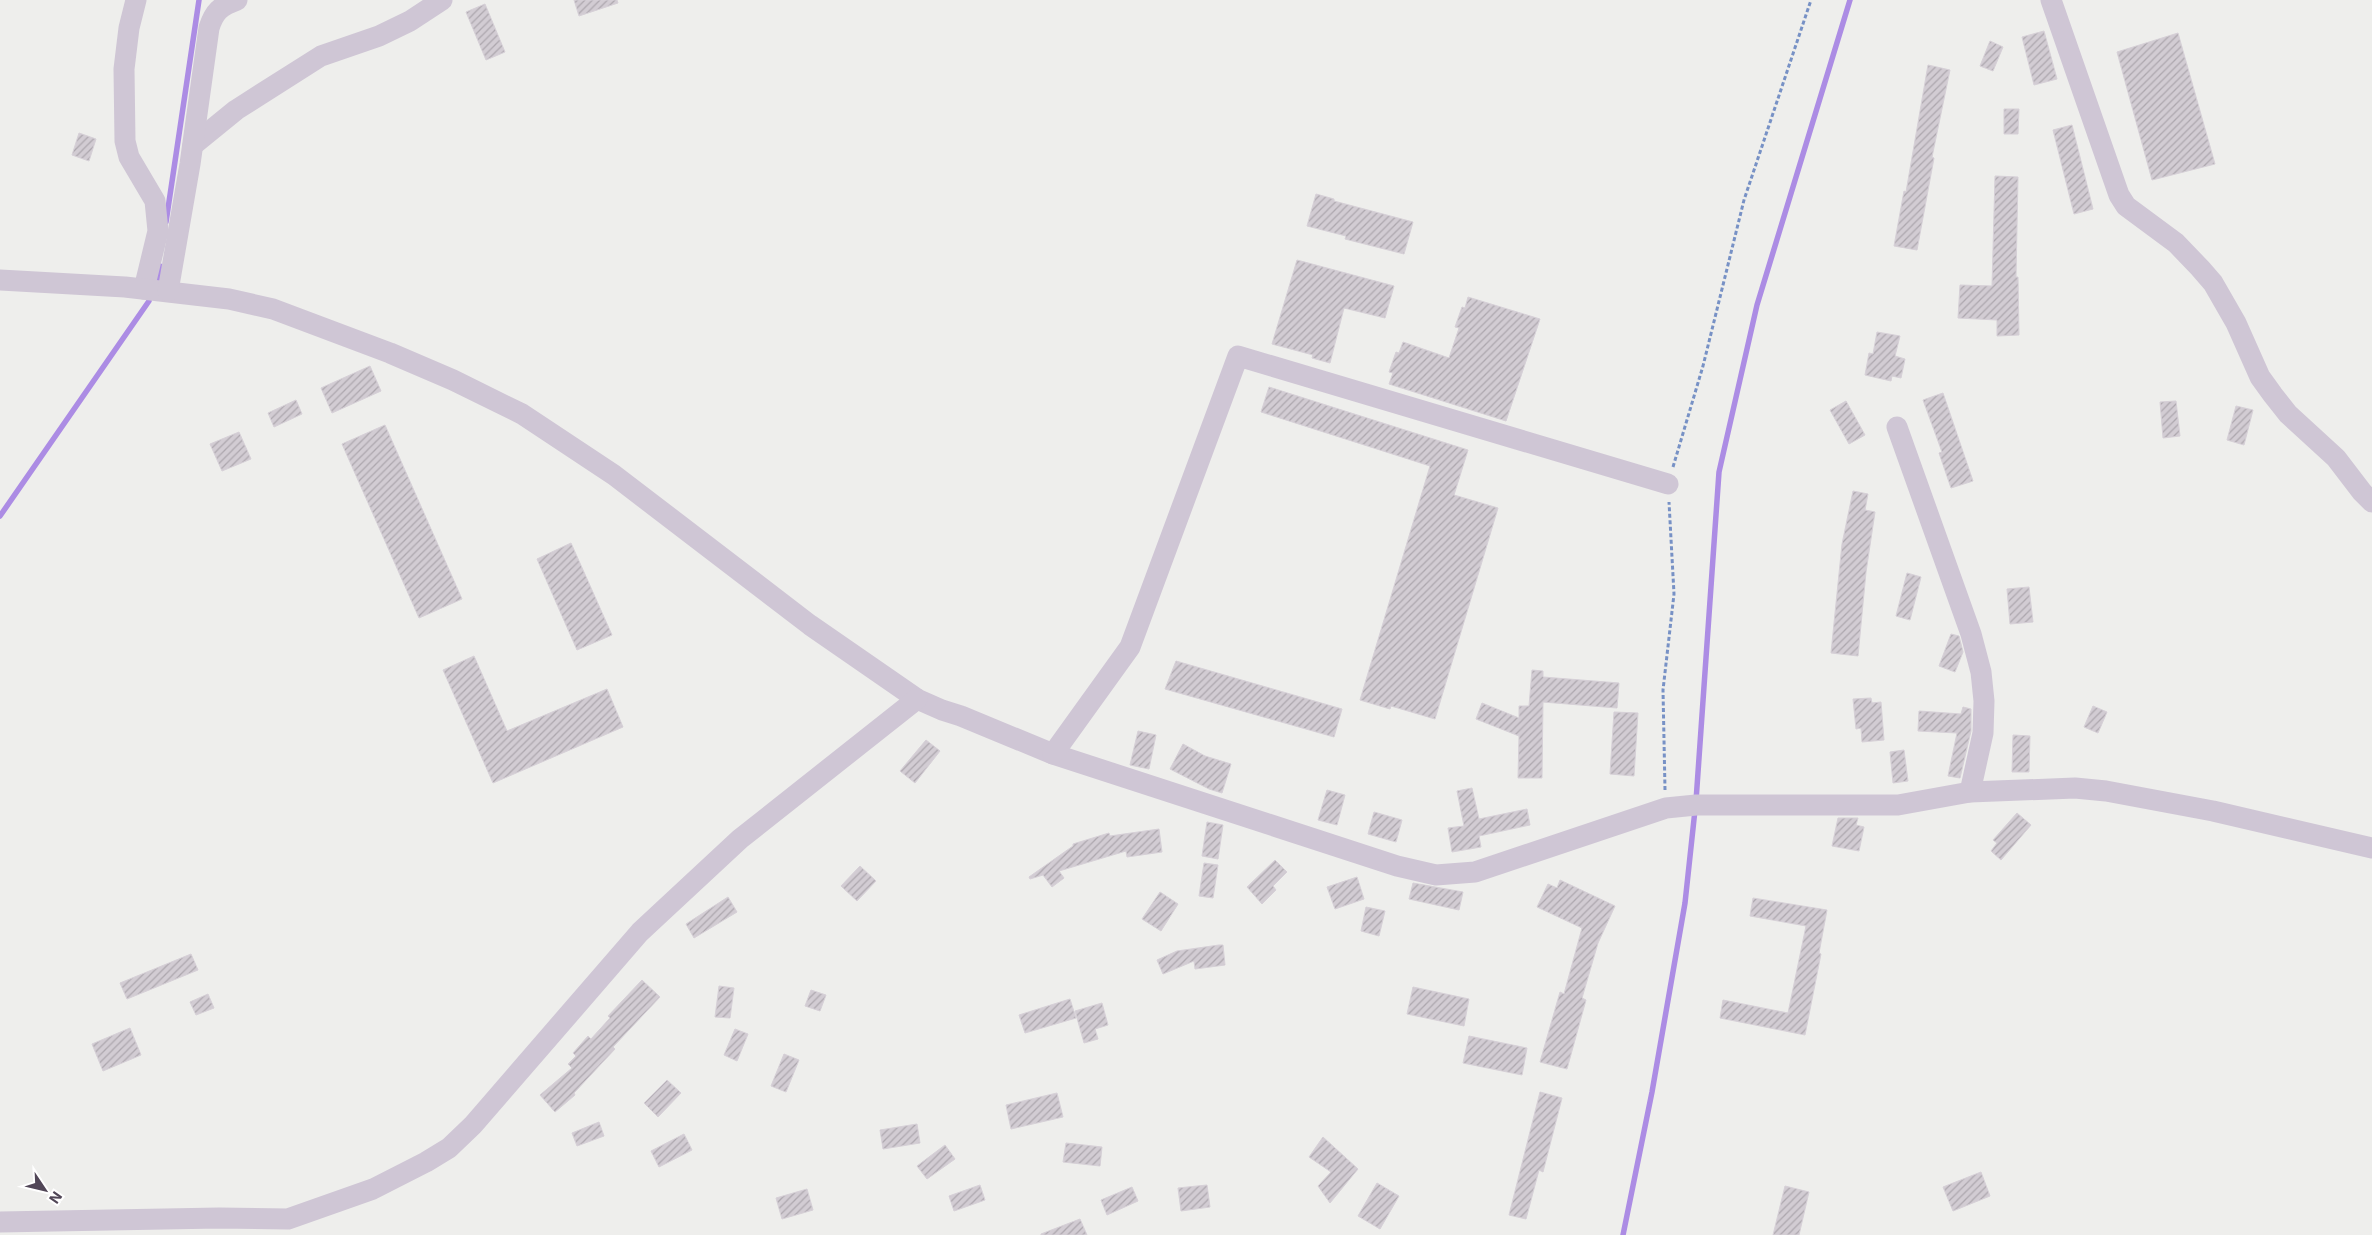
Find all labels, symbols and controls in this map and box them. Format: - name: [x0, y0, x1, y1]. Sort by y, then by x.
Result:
- north arrow: [20, 1165, 70, 1215]
- text: N: [46, 1188, 66, 1207]

